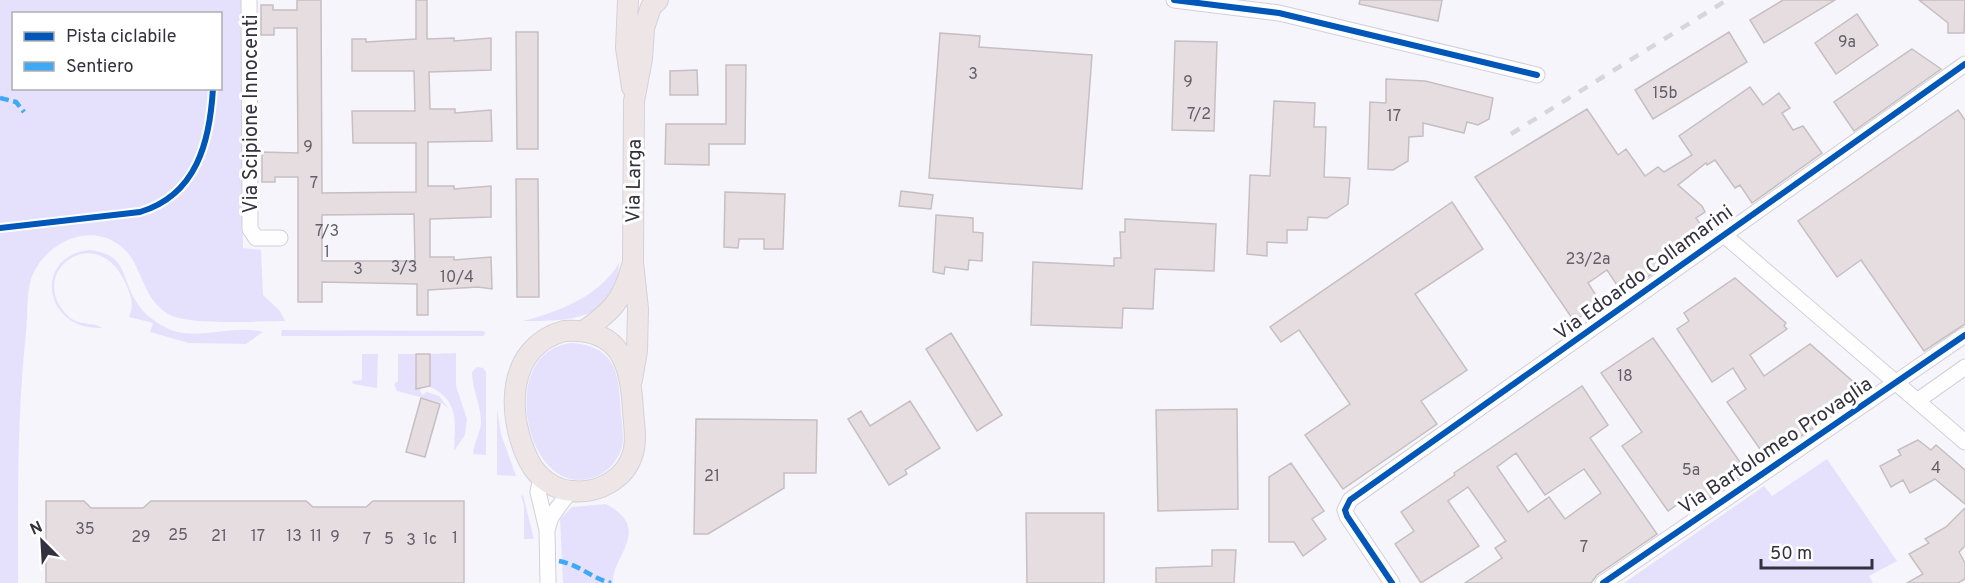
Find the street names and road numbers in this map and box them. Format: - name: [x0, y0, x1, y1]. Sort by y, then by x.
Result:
- street label: Via Scipione Innocenti: [239, 14, 265, 214]
- street label: Via Larga: [621, 139, 649, 224]
- street label: Via Edoardo Collamarini: [1550, 200, 1739, 347]
- street label: Via Bartolomeo Provaglia: [1674, 372, 1878, 521]

